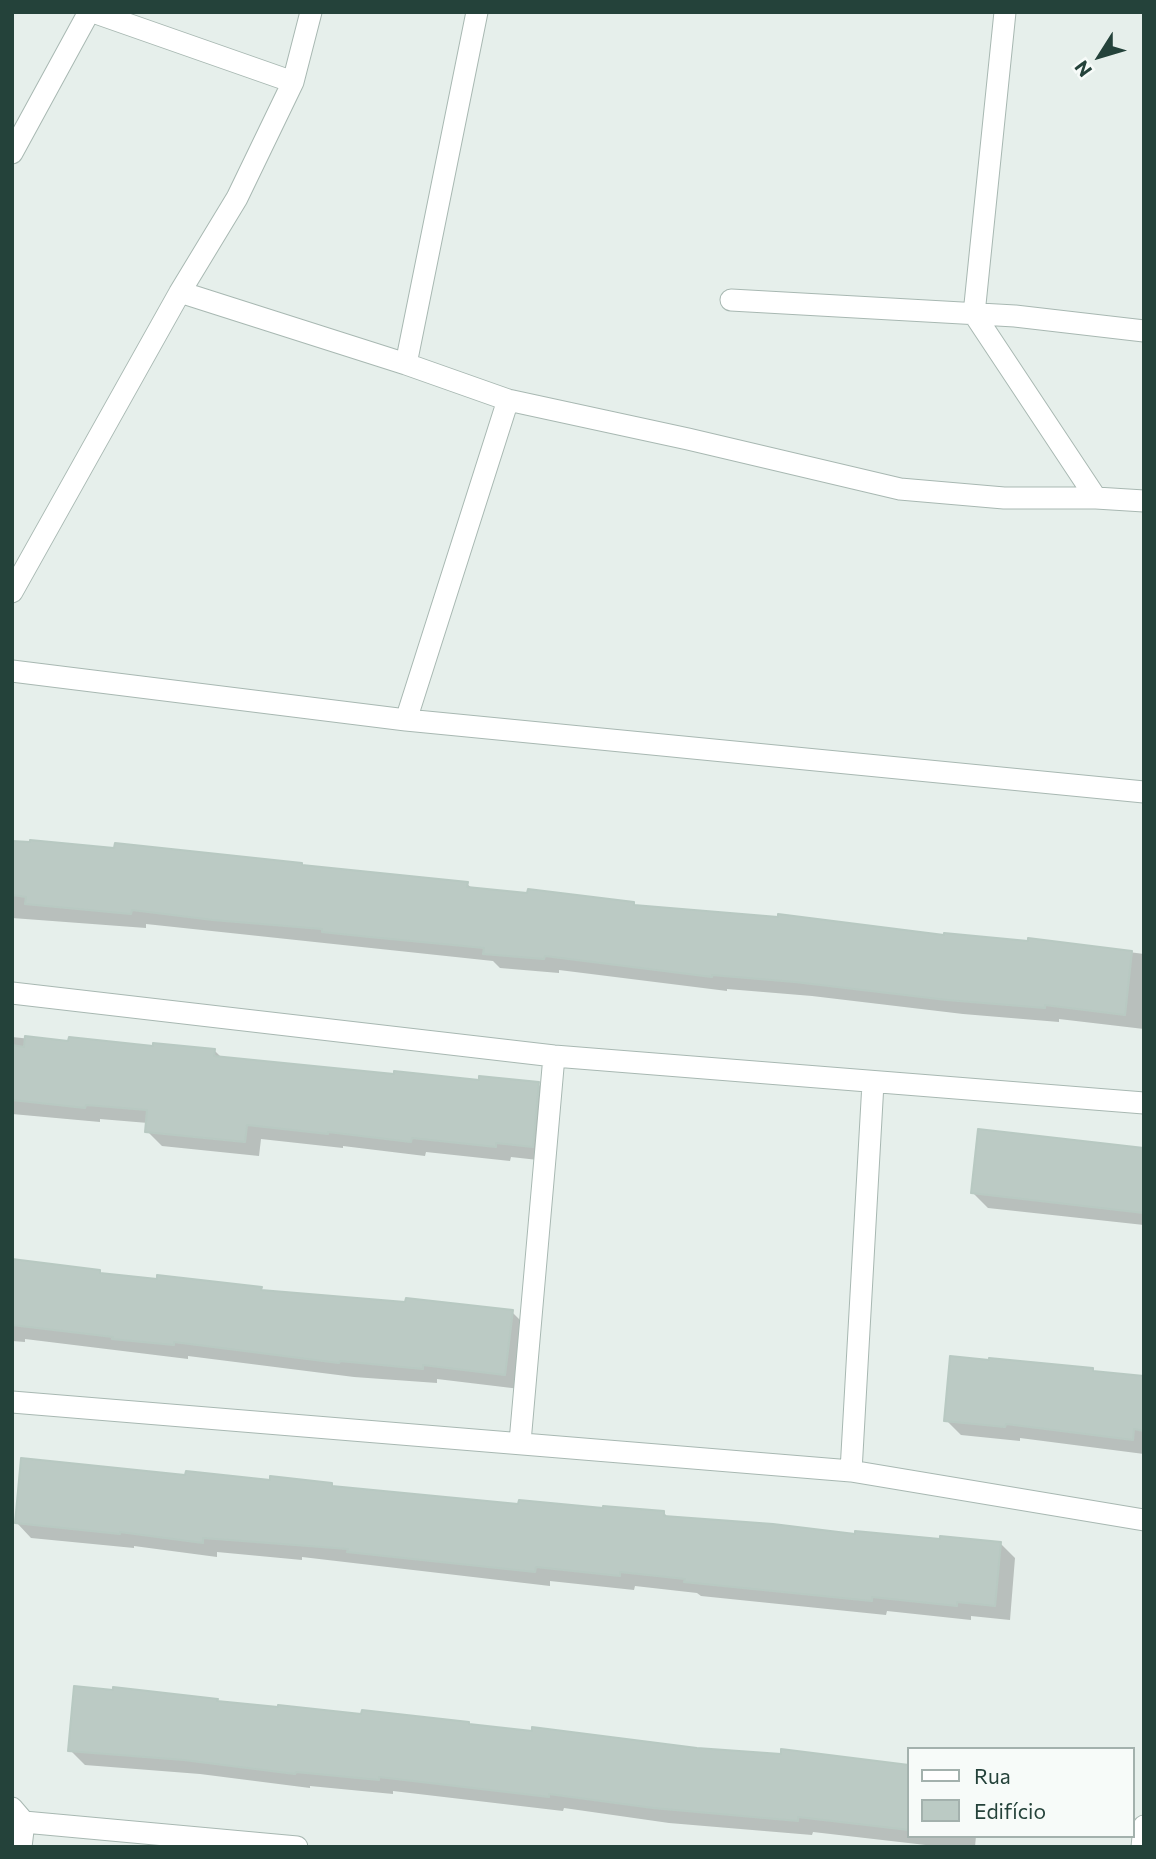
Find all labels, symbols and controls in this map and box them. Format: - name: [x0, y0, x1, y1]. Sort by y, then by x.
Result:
- north arrow: [1065, 21, 1135, 91]
- text: N: [1069, 56, 1096, 82]
- legend: [908, 1747, 1135, 1838]
- text: Rua: [974, 1763, 1011, 1788]
- text: Edifício: [974, 1798, 1046, 1823]

